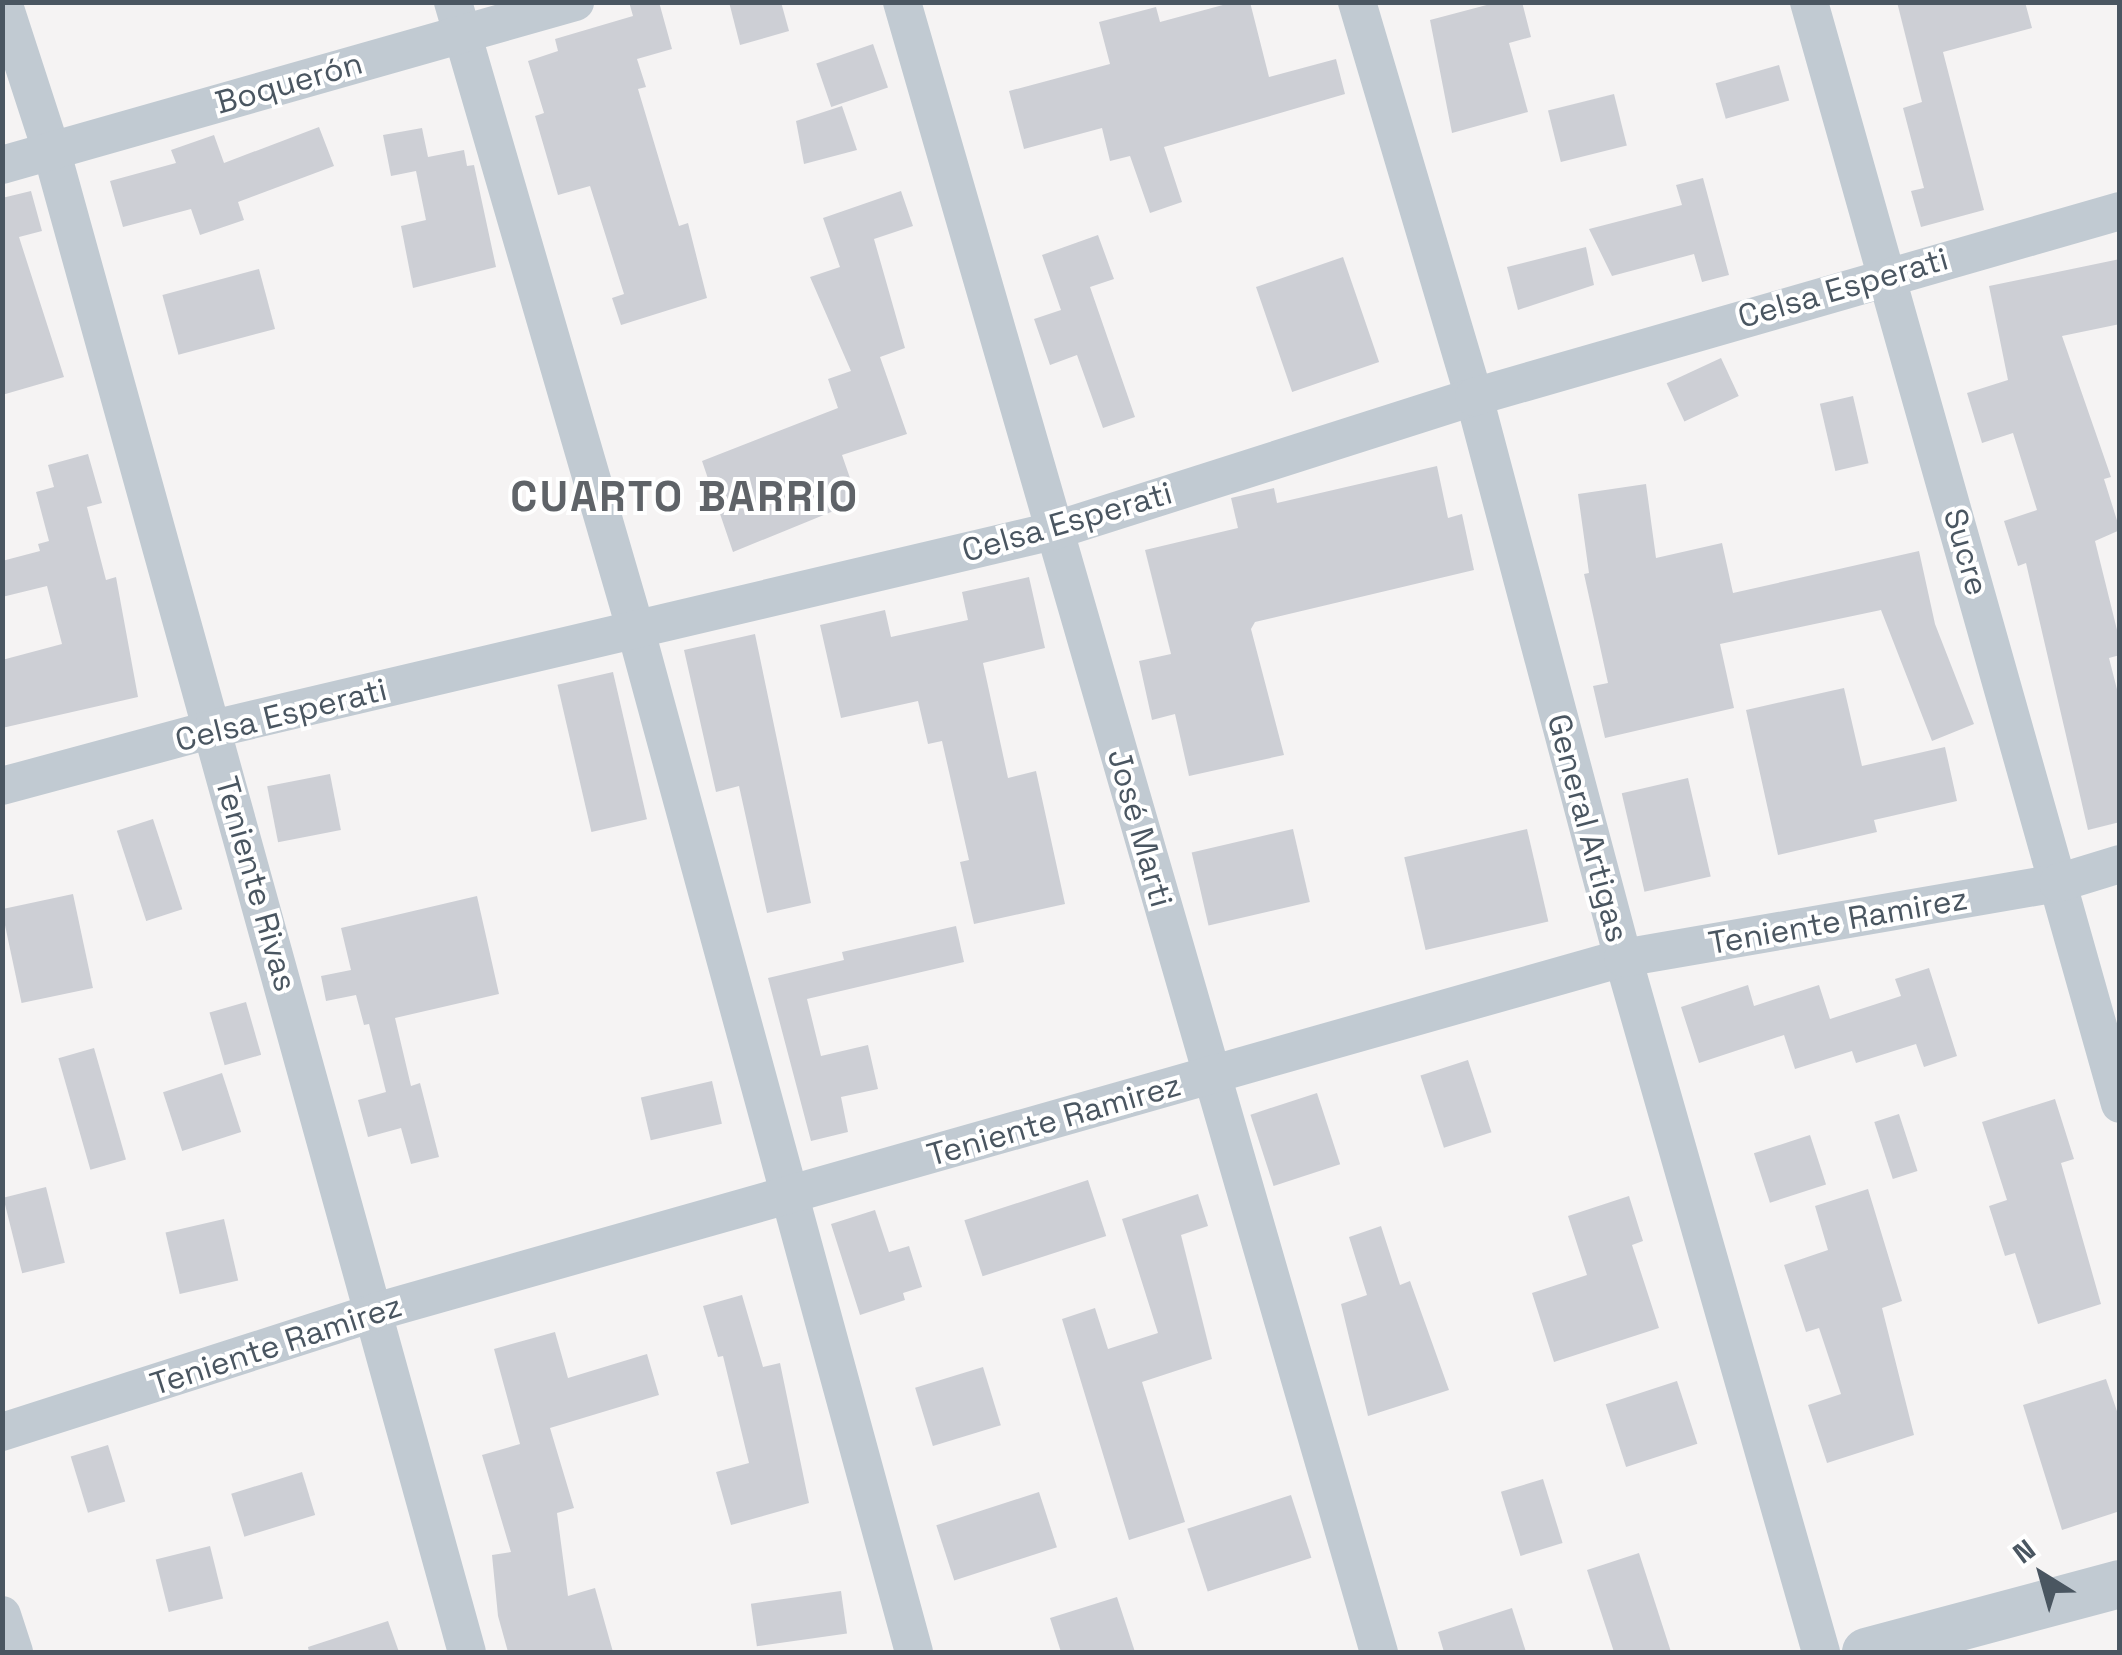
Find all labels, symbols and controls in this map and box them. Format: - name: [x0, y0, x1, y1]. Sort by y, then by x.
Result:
- street label: Boquerón: [211, 44, 367, 122]
- street label: Celsa Esperati: [1734, 240, 1952, 336]
- district label: CUARTO BARRIO: [510, 472, 860, 522]
- street label: Celsa Esperati: [958, 474, 1176, 570]
- street label: Sucre: [1935, 504, 1997, 600]
- street label: Celsa Esperati: [171, 670, 391, 760]
- street label: General Artigas: [1539, 709, 1637, 947]
- street label: José Marti: [1099, 745, 1181, 911]
- street label: Teniente Rivas: [207, 772, 305, 996]
- street label: Teniente Ramirez: [1706, 879, 1970, 963]
- street label: Teniente Ramirez: [923, 1065, 1185, 1175]
- street label: Teniente Ramirez: [146, 1286, 406, 1404]
- north arrow: [1992, 1525, 2092, 1625]
- text: N: [2006, 1531, 2042, 1571]

